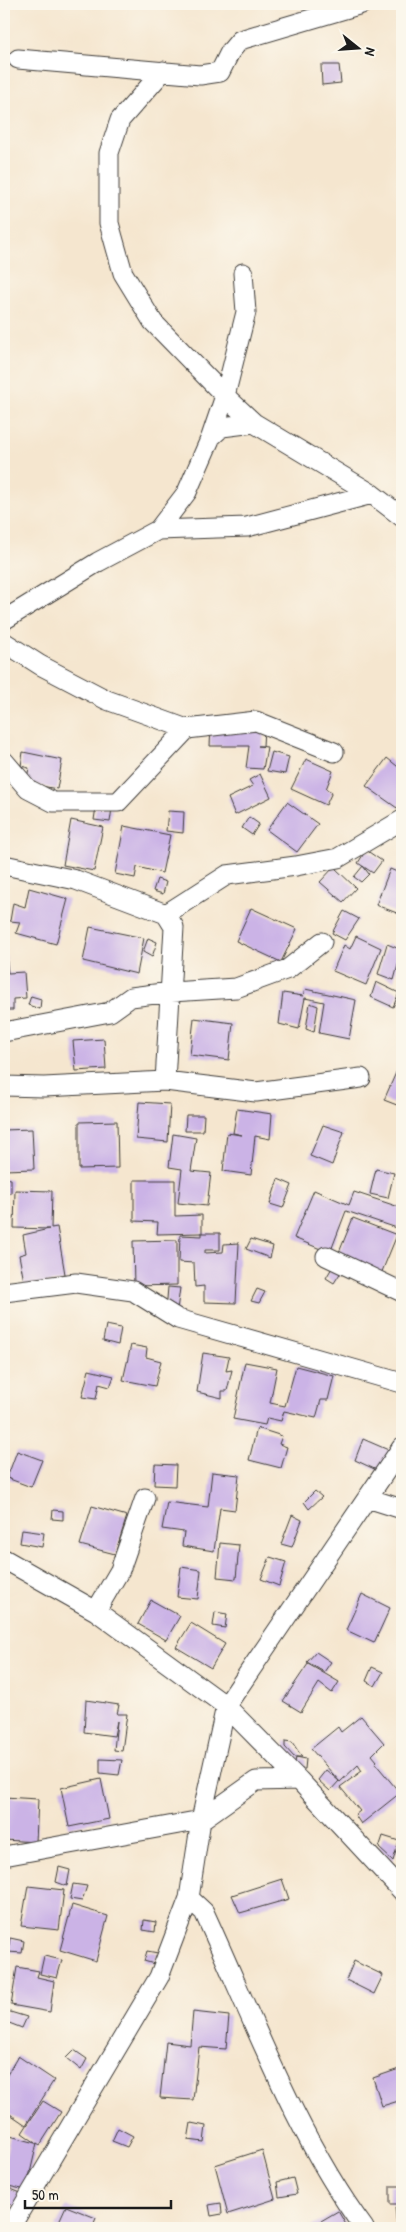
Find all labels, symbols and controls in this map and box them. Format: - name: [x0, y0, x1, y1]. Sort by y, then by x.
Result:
- north arrow: [334, 22, 384, 72]
- text: N: [361, 46, 381, 59]
- scale bar: [25, 2177, 171, 2209]
- text: 50 m: [32, 2184, 59, 2205]

